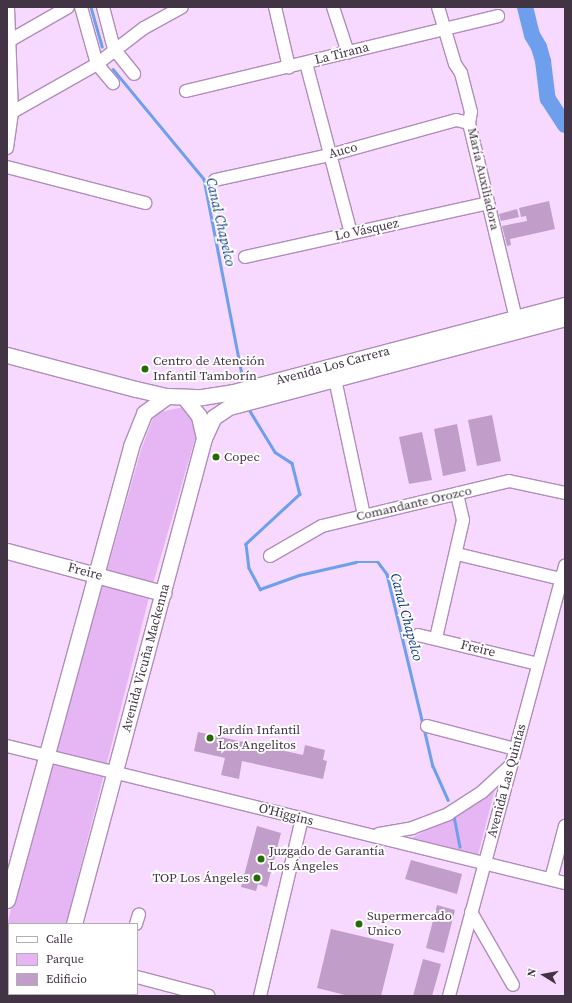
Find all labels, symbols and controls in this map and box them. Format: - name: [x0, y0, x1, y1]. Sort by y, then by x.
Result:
- street label: La Tirana: [313, 40, 371, 68]
- street label: María Auxiliadora: [464, 126, 502, 232]
- street label: Auco: [327, 140, 359, 162]
- water label: Canal Chapelco: [203, 176, 239, 268]
- street label: Lo Vásquez: [334, 216, 400, 244]
- street label: Avenida Los Carrera: [274, 343, 392, 389]
- place label: Centro de Atención Infantil Tamborín: [153, 354, 265, 385]
- marker: Centro de Atención Infantil Tamborín: [140, 364, 150, 374]
- place label: Copec: [224, 449, 260, 465]
- marker: Copec: [211, 452, 221, 462]
- street label: Comandante Orozco: [355, 483, 473, 525]
- street label: Freire: [66, 560, 104, 584]
- water label: Canal Chapelco: [387, 571, 427, 663]
- street label: Avenida Vicuña Mackenna: [119, 582, 173, 734]
- street label: Freire: [459, 637, 497, 661]
- street label: Avenida Las Quintas: [484, 722, 530, 840]
- place label: Jardín Infantil Los Angelitos: [218, 723, 300, 754]
- marker: Jardín Infantil Los Angelitos: [205, 733, 215, 743]
- street label: O'Higgins: [257, 801, 315, 829]
- place label: Juzgado de Garantía Los Ángeles: [269, 844, 384, 875]
- marker: Juzgado de Garantía Los Ángeles: [256, 854, 266, 864]
- place label: TOP Los Ángeles: [152, 870, 249, 886]
- marker: TOP Los Ángeles: [252, 873, 262, 883]
- place label: Supermercado Unico: [367, 909, 452, 940]
- marker: Supermercado Unico: [354, 919, 364, 929]
- legend: [8, 923, 138, 995]
- text: Calle: [46, 931, 73, 947]
- text: Parque: [46, 951, 84, 967]
- north arrow: [524, 955, 564, 995]
- text: N: [524, 967, 540, 978]
- text: Edificio: [46, 971, 87, 987]

